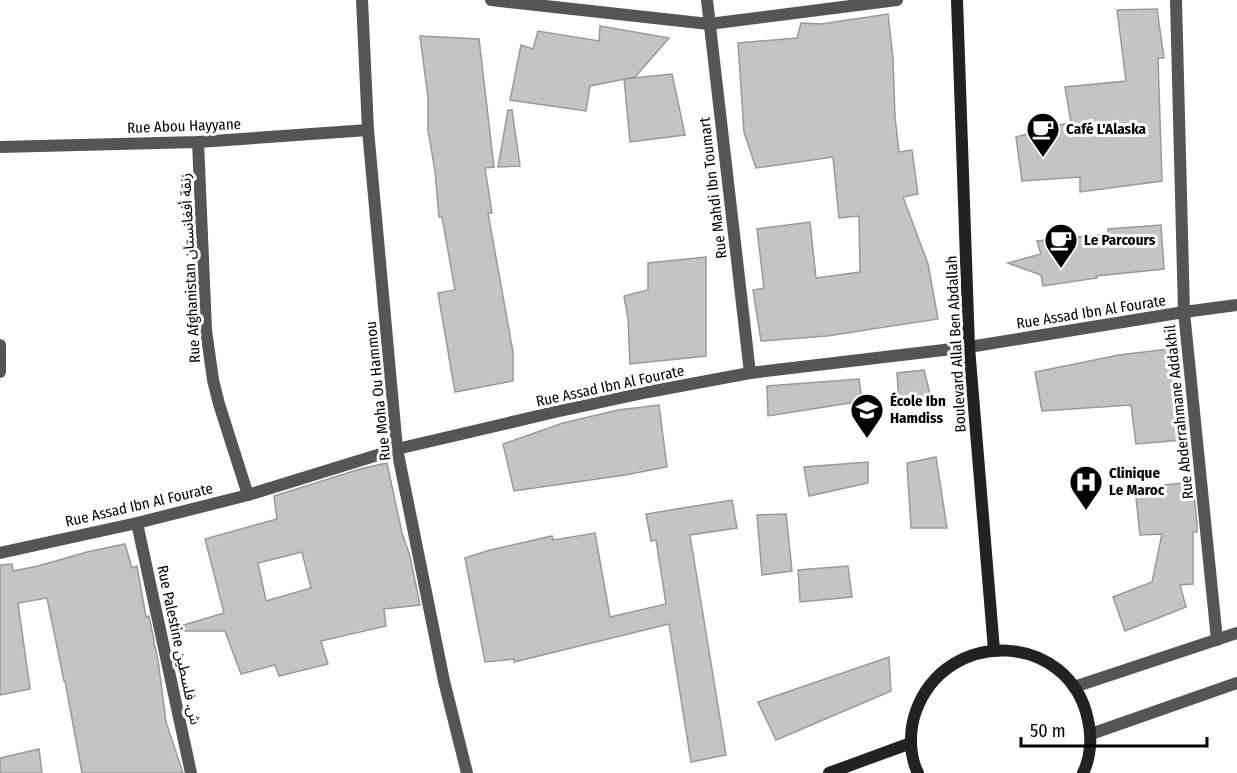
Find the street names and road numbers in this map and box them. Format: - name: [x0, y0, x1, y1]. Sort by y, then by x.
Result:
- street label: Rue Abou Hayyane: [127, 115, 241, 137]
- street label: Rue Mahdi Ibn Toumart: [695, 116, 731, 260]
- street label: Rue Afghanistan زنقة أفغانستان: [176, 173, 204, 363]
- street label: Boulevard Allal Ben Abdallah: [942, 255, 970, 433]
- street label: Rue Assad Ibn Al Fourate: [1015, 291, 1167, 333]
- street label: Rue Moha Ou Hammou: [362, 320, 394, 462]
- street label: Rue Abderrahmane Addakhil: [1161, 324, 1197, 500]
- street label: Rue Assad Ibn Al Fourate: [534, 361, 686, 411]
- street label: Rue Assad Ibn Al Fourate: [63, 479, 215, 531]
- street label: Rue Palestine ش. فلسطين: [153, 564, 205, 726]

